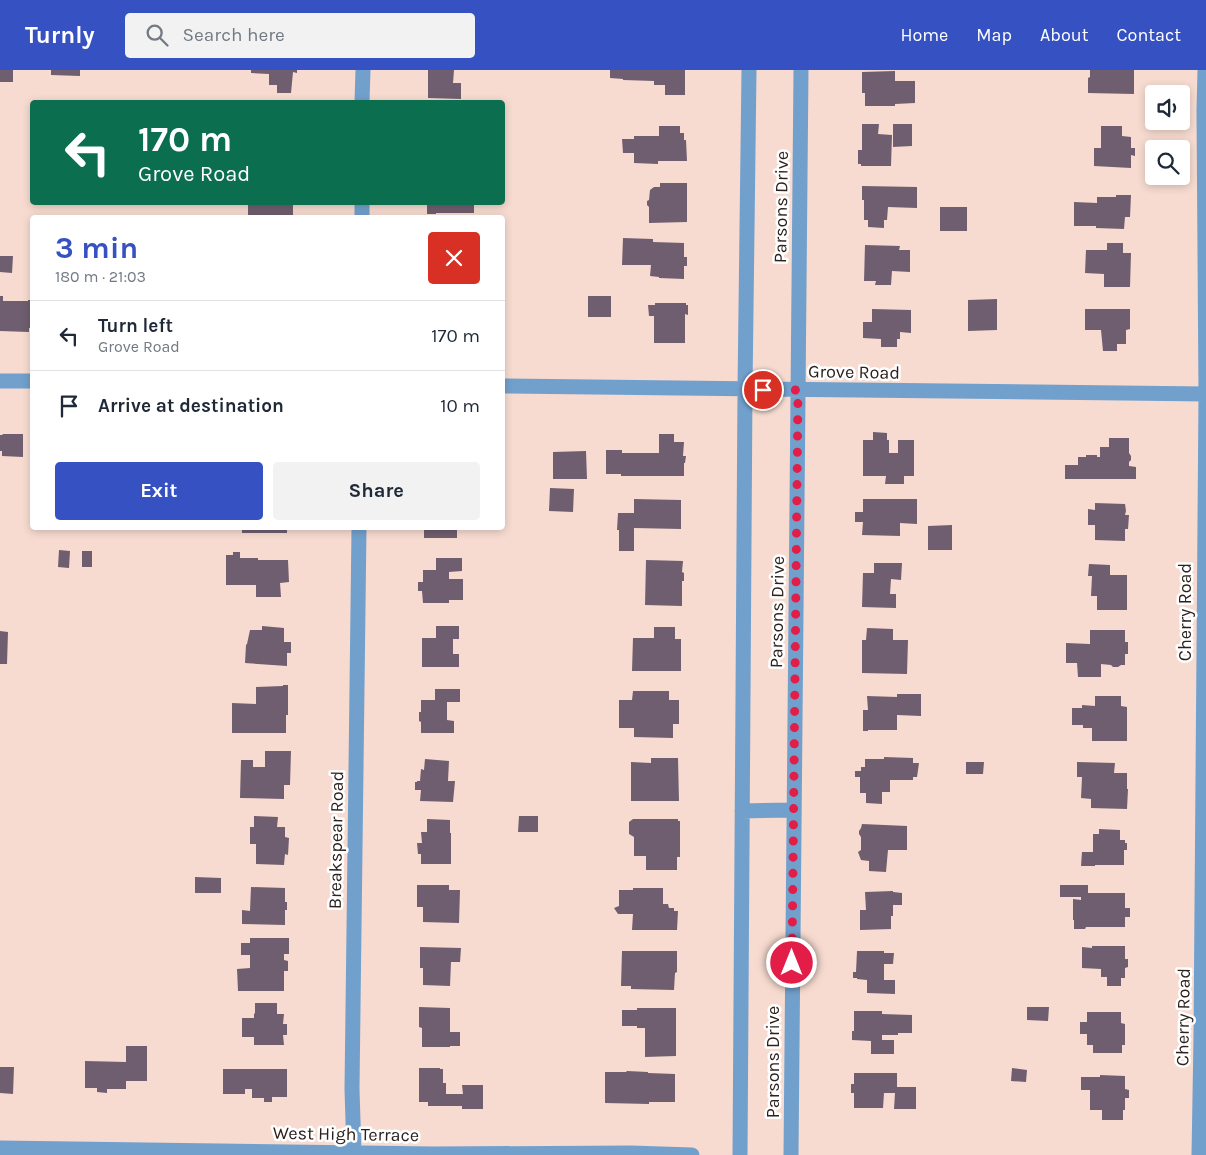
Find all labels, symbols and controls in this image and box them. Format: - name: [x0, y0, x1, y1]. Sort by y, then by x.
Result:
- search box: [125, 13, 475, 58]
- text: Turnly: [25, 21, 95, 49]
- icon: search: [143, 21, 171, 49]
- text: Search here: [183, 24, 285, 46]
- text: Home: [900, 24, 948, 46]
- text: Map: [976, 24, 1012, 46]
- text: About: [1040, 24, 1089, 46]
- text: Contact: [1117, 24, 1181, 46]
- map controls: [1145, 85, 1190, 185]
- button: sound: [1145, 85, 1190, 130]
- text: 170 m: [138, 119, 232, 160]
- icon: left: [55, 120, 120, 185]
- button: search: [1145, 140, 1190, 185]
- street label: Parsons Drive: [769, 151, 793, 263]
- text: Grove Road: [138, 161, 250, 187]
- text: 3 min: [55, 230, 138, 266]
- button: close: [428, 232, 480, 284]
- text: 180 m · 21:03: [55, 267, 146, 286]
- text: Turn left: [98, 315, 173, 337]
- icon: left: [55, 322, 83, 350]
- text: 170 m: [431, 325, 480, 347]
- text: Grove Road: [98, 337, 180, 356]
- street label: Grove Road: [808, 360, 900, 384]
- pin: [742, 369, 784, 411]
- icon: arrive: [749, 376, 777, 404]
- icon: arrive: [55, 392, 83, 420]
- text: Arrive at destination: [98, 395, 284, 417]
- text: 10 m: [440, 395, 480, 417]
- button: Exit: [55, 462, 263, 520]
- button: Share: [273, 462, 480, 520]
- street label: Parsons Drive: [765, 556, 789, 668]
- street label: Cherry Road: [1174, 563, 1196, 661]
- street label: Breakspear Road: [324, 771, 348, 909]
- position arrow: [765, 936, 817, 988]
- street label: Cherry Road: [1171, 968, 1195, 1066]
- street label: Parsons Drive: [762, 1006, 784, 1118]
- street label: West High Terrace: [273, 1122, 419, 1146]

